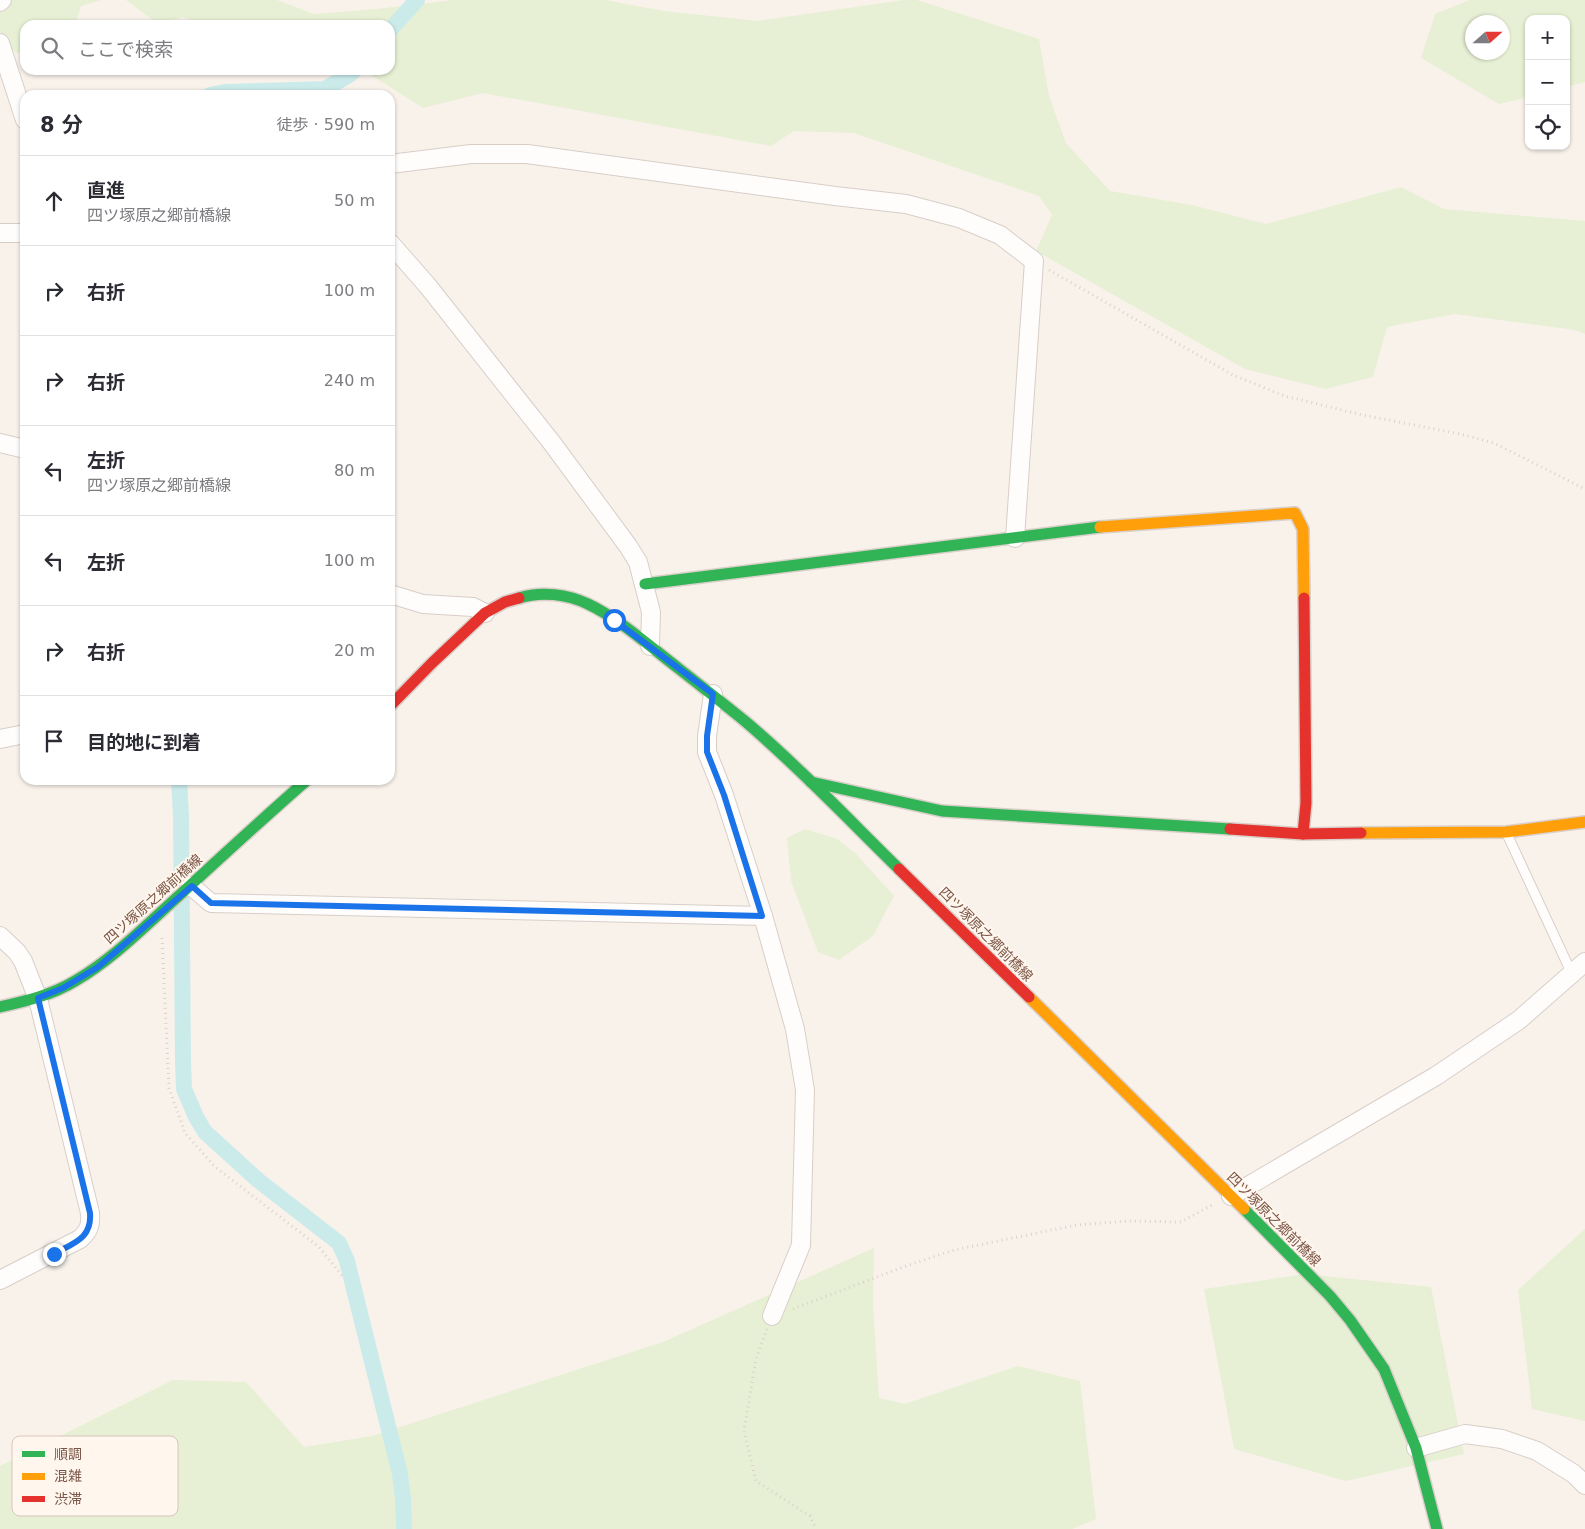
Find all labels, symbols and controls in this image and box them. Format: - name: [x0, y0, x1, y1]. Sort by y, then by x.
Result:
- north arrow: [1465, 15, 1510, 60]
- map controls: [1525, 15, 1570, 150]
- button: +: [1525, 15, 1570, 60]
- search box: [20, 20, 395, 75]
- icon: search: [38, 34, 66, 62]
- text: ここで検索: [78, 38, 173, 60]
- button: −: [1525, 60, 1570, 105]
- button: locate: [1525, 105, 1570, 150]
- text: 8 分: [40, 113, 83, 137]
- text: 徒歩 · 590 m: [277, 115, 375, 134]
- text: 直進: [87, 179, 125, 201]
- icon: ahead: [40, 187, 68, 215]
- text: 50 m: [334, 191, 375, 210]
- text: 四ツ塚原之郷前橋線: [87, 206, 231, 225]
- icon: right: [40, 277, 68, 305]
- text: 右折: [87, 281, 125, 303]
- text: 100 m: [324, 281, 375, 300]
- icon: right: [40, 367, 68, 395]
- text: 右折: [87, 371, 125, 393]
- text: 240 m: [324, 371, 375, 390]
- text: 左折: [87, 449, 125, 471]
- icon: left: [40, 457, 68, 485]
- text: 80 m: [334, 461, 375, 480]
- text: 四ツ塚原之郷前橋線: [87, 476, 231, 495]
- icon: left: [40, 547, 68, 575]
- text: 左折: [87, 551, 125, 573]
- text: 100 m: [324, 551, 375, 570]
- route start: [603, 609, 626, 632]
- icon: right: [40, 637, 68, 665]
- text: 右折: [87, 641, 125, 663]
- text: 20 m: [334, 641, 375, 660]
- icon: arrive: [40, 727, 68, 755]
- text: 目的地に到着: [87, 731, 201, 753]
- street label: 四ツ塚原之郷前橋線: [101, 851, 205, 947]
- street label: 四ツ塚原之郷前橋線: [936, 884, 1036, 984]
- street label: 四ツ塚原之郷前橋線: [1224, 1169, 1324, 1269]
- route end: [43, 1243, 66, 1266]
- legend: [12, 1436, 178, 1516]
- text: 順調: [54, 1446, 82, 1462]
- text: 混雑: [54, 1468, 82, 1484]
- text: 渋滞: [54, 1491, 82, 1507]

